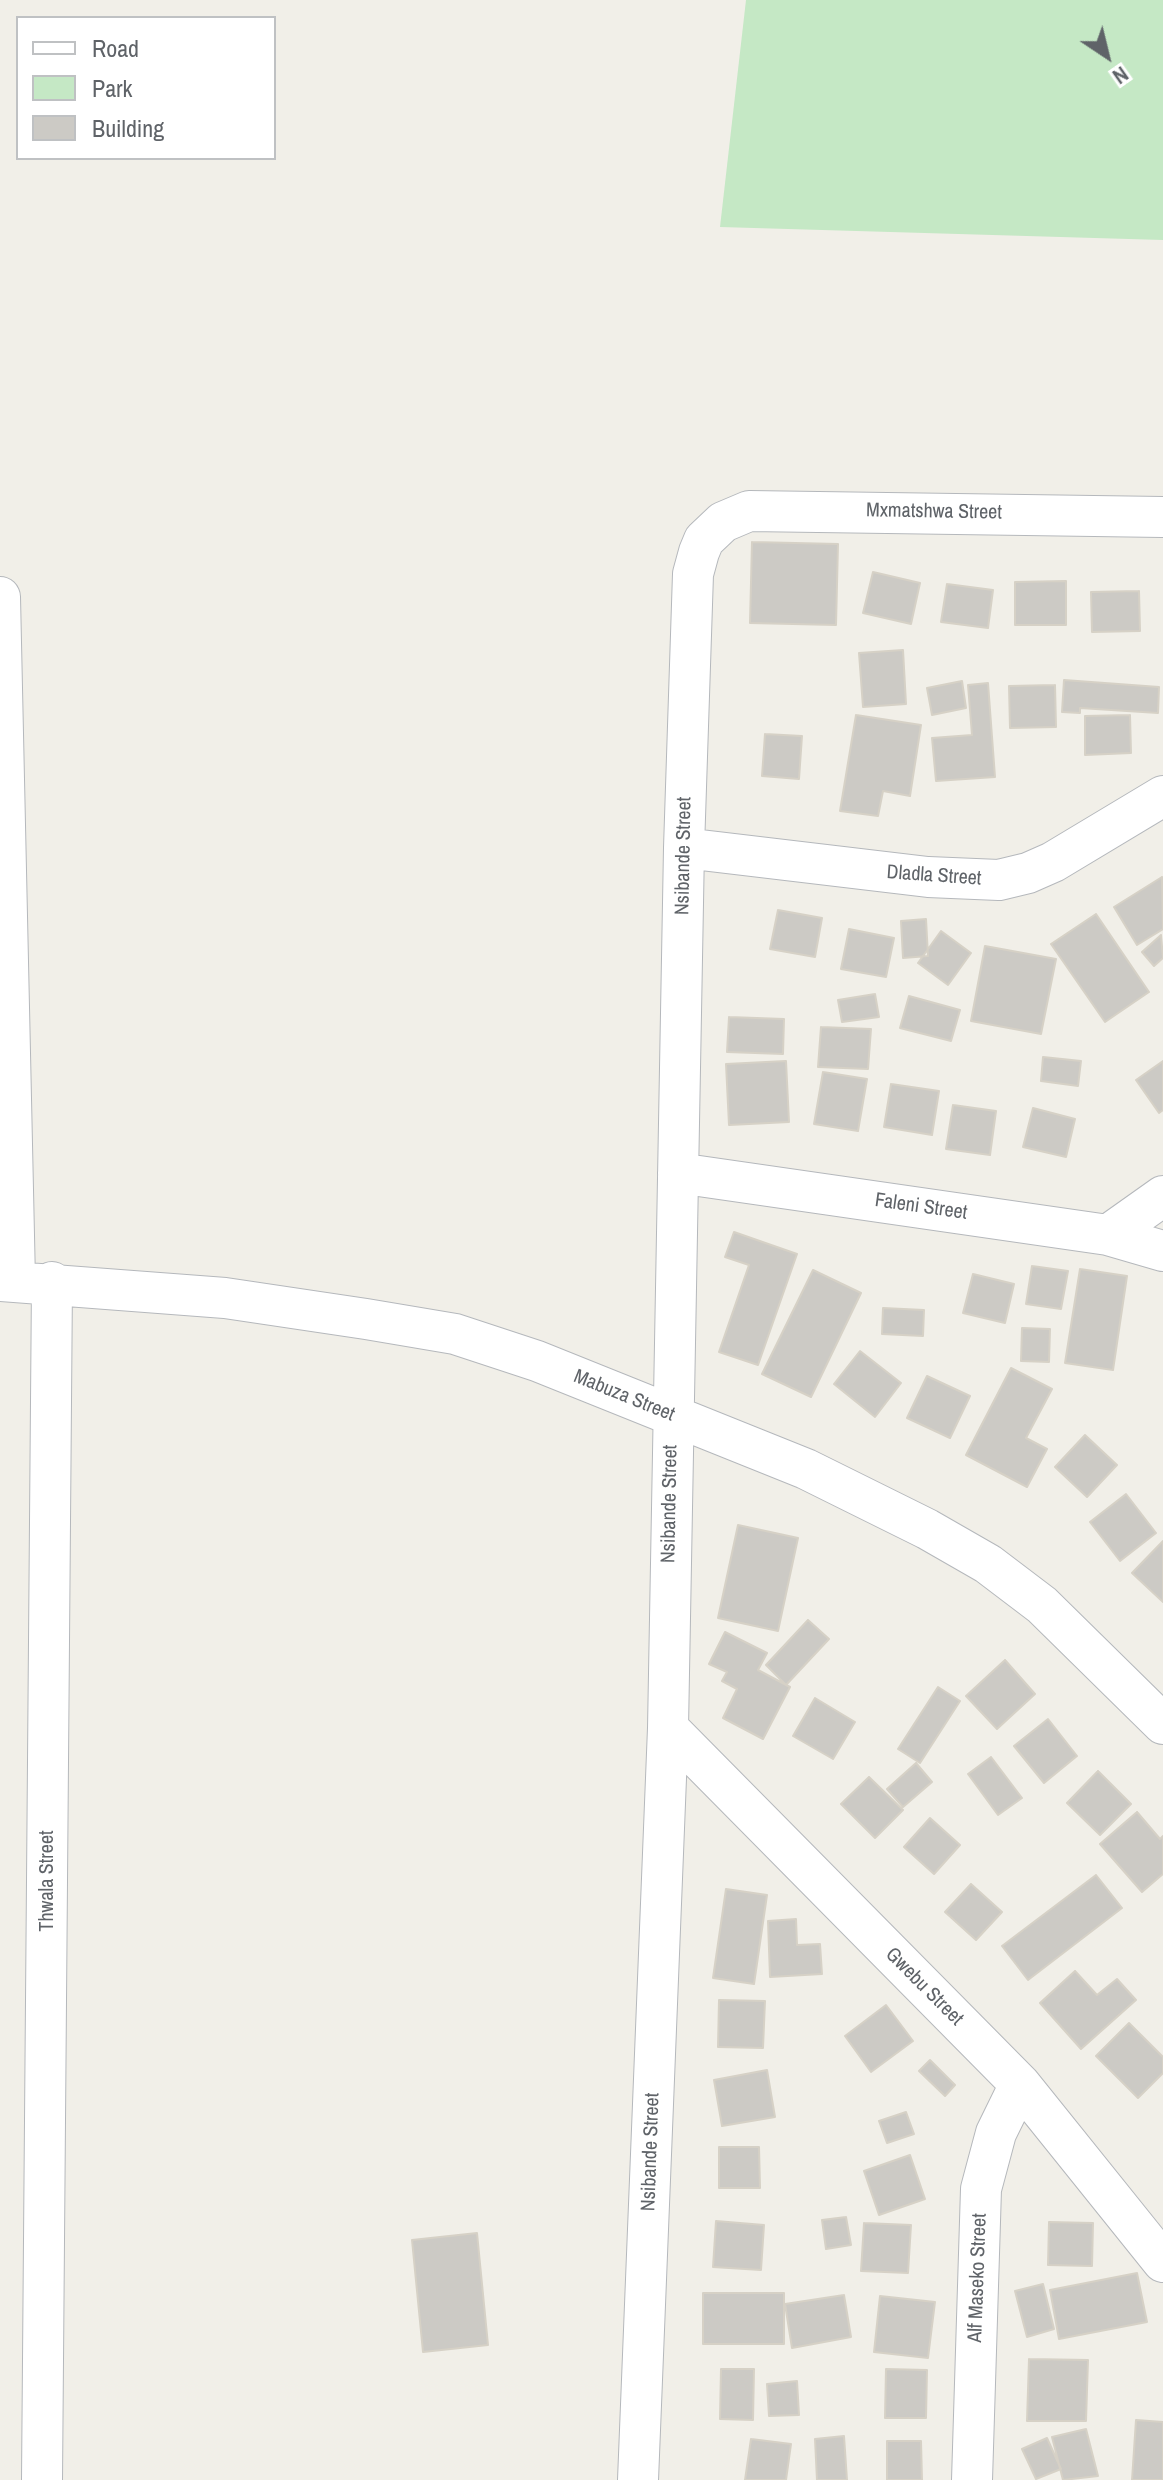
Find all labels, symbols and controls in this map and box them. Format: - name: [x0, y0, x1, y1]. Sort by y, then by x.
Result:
- legend: [16, 16, 276, 160]
- north arrow: [1067, 16, 1147, 96]
- text: Road: [92, 32, 139, 64]
- text: N: [1107, 60, 1135, 92]
- text: Park: [92, 72, 132, 104]
- text: Building: [92, 112, 164, 144]
- street label: Mxmatshwa Street: [866, 499, 1002, 525]
- street label: Nsibande Street: [671, 797, 697, 915]
- street label: Dladla Street: [886, 861, 982, 891]
- street label: Faleni Street: [873, 1189, 969, 1225]
- street label: Mabuza Street: [570, 1365, 678, 1427]
- street label: Nsibande Street: [657, 1445, 683, 1563]
- street label: Thwala Street: [36, 1830, 60, 1932]
- street label: Gwebu Street: [880, 1943, 968, 2031]
- street label: Nsibande Street: [637, 2092, 665, 2212]
- street label: Alf Maseko Street: [964, 2213, 992, 2343]

